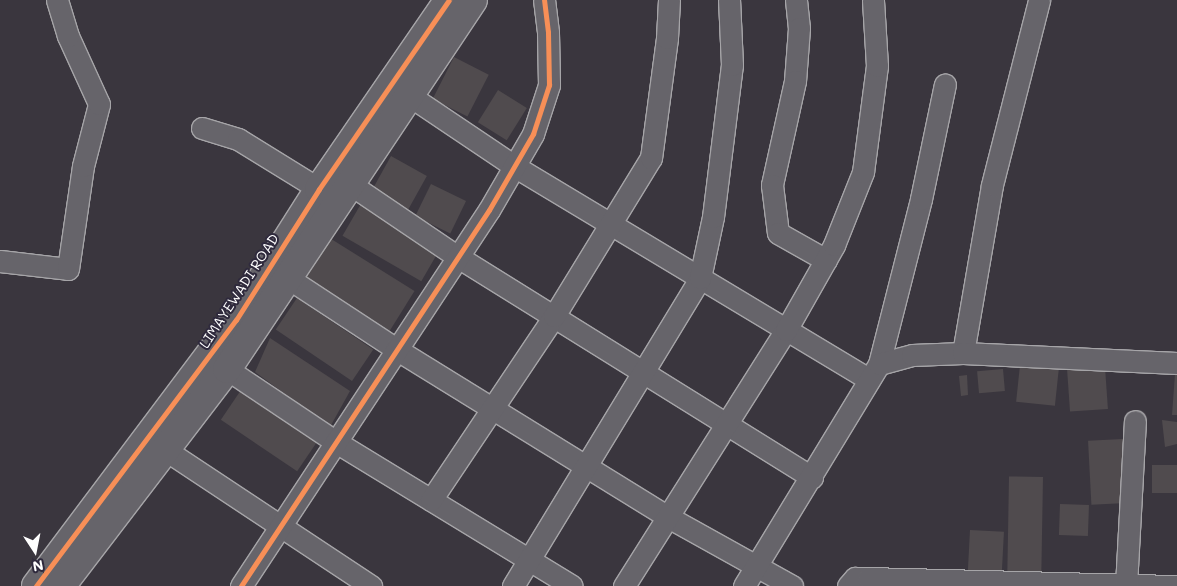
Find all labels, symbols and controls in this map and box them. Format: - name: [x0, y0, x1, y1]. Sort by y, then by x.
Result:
- street label: LIMAYEWADI ROAD: [196, 231, 282, 351]
- north arrow: [10, 526, 60, 576]
- text: N: [31, 556, 45, 577]

